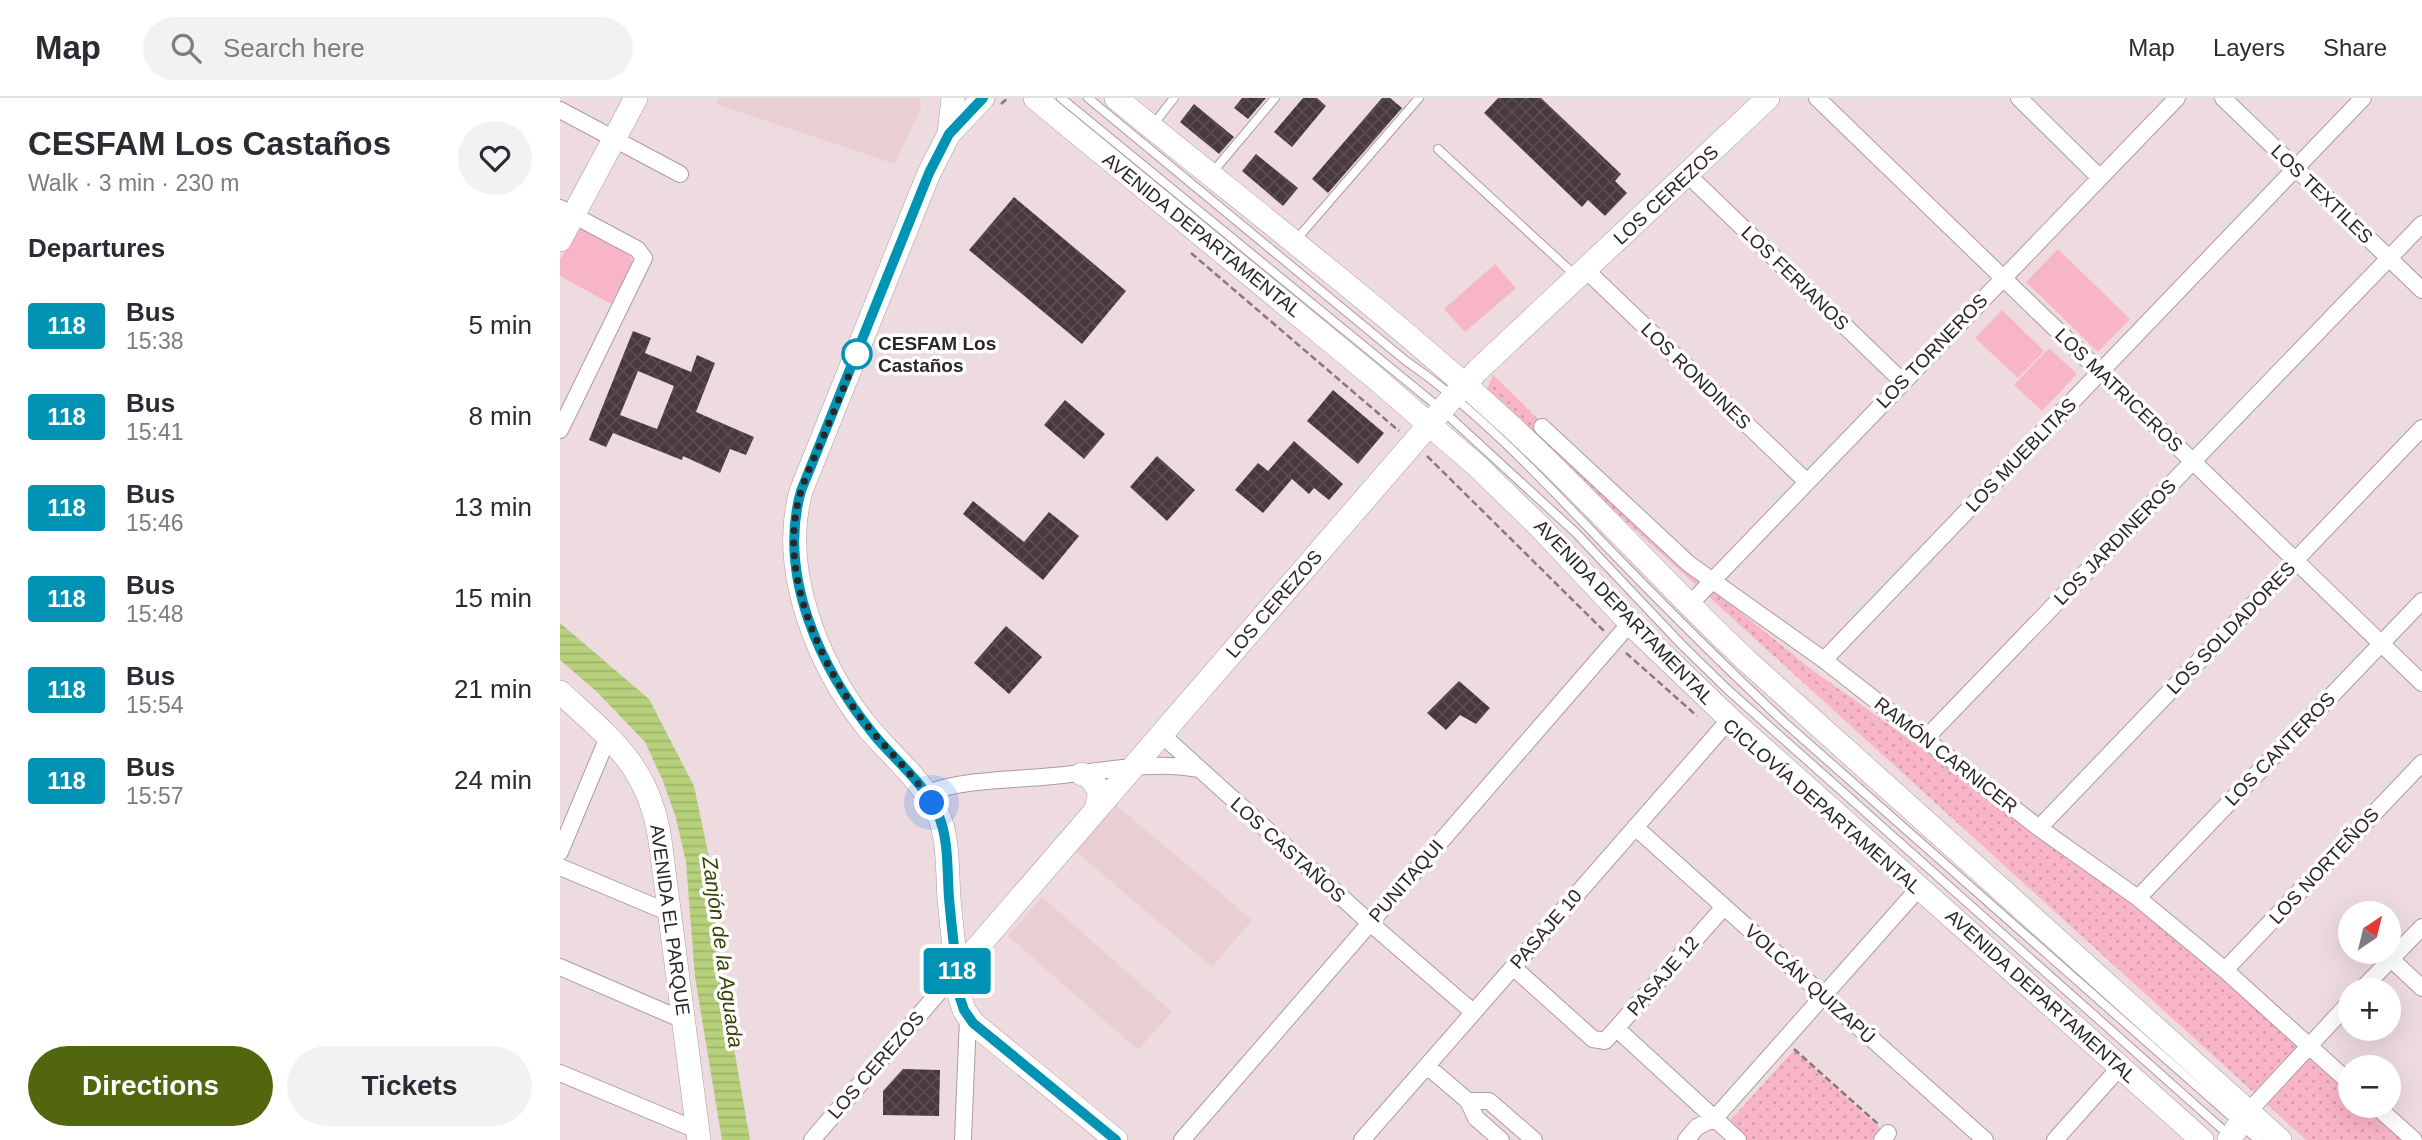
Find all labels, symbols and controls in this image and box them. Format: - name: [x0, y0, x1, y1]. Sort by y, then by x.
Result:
- search box: [143, 17, 633, 80]
- text: Map: [35, 29, 101, 66]
- icon: search: [167, 29, 205, 67]
- text: Search here: [223, 33, 365, 63]
- text: Map: [2128, 34, 2175, 61]
- text: Layers: [2213, 34, 2285, 61]
- text: Share: [2323, 34, 2387, 61]
- button: heart: [458, 121, 532, 195]
- text: CESFAM Los Castaños: [28, 125, 391, 162]
- street label: LOS TEXTILES: [2267, 140, 2377, 248]
- street label: LOS CEREZOS: [1609, 141, 1723, 249]
- street label: AVENIDA DEPARTAMENTAL: [1099, 149, 1305, 321]
- text: Walk · 3 min · 230 m: [28, 170, 239, 196]
- street label: LOS FERIANOS: [1737, 222, 1853, 334]
- text: Departures: [28, 233, 165, 263]
- street label: LOS TORNEROS: [1872, 290, 1992, 412]
- text: Bus: [126, 297, 175, 327]
- text: 5 min: [468, 310, 532, 340]
- text: 118: [47, 312, 86, 339]
- street label: LOS RONDINES: [1637, 319, 1755, 433]
- street label: LOS MATRICEROS: [2051, 324, 2187, 456]
- text: 15:38: [126, 328, 184, 354]
- place label: CESFAM Los Castaños: [878, 333, 996, 376]
- marker: CESFAM Los Castaños: [842, 339, 872, 369]
- text: Bus: [126, 388, 175, 418]
- street label: LOS MUEBLITAS: [1961, 394, 2081, 516]
- text: 8 min: [468, 401, 532, 431]
- text: 118: [47, 403, 86, 430]
- text: 15:41: [126, 419, 184, 445]
- street label: LOS JARDINEROS: [2050, 475, 2180, 609]
- text: Bus: [126, 479, 175, 509]
- text: 13 min: [454, 492, 532, 522]
- text: 118: [47, 494, 86, 521]
- text: 15:46: [126, 510, 184, 536]
- street label: AVENIDA DEPARTAMENTAL: [1530, 515, 1718, 709]
- street label: LOS CEREZOS: [1222, 546, 1326, 662]
- street label: LOS SOLDADORES: [2163, 558, 2299, 698]
- text: Bus: [126, 570, 175, 600]
- text: 15 min: [454, 583, 532, 613]
- text: 118: [47, 585, 86, 612]
- text: 15:48: [126, 601, 184, 627]
- text: Bus: [126, 661, 175, 691]
- text: 21 min: [454, 674, 532, 704]
- text: 118: [47, 676, 86, 703]
- street label: LOS CANTEROS: [2221, 688, 2339, 810]
- text: 15:54: [126, 692, 184, 718]
- street label: RAMÓN CARNICER: [1870, 693, 2022, 817]
- street label: CICLOVÍA DEPARTAMENTAL: [1719, 714, 1925, 898]
- text: Bus: [126, 752, 175, 782]
- text: 24 min: [454, 765, 532, 795]
- text: 118: [47, 767, 86, 794]
- text: 15:57: [126, 783, 184, 809]
- your location: [914, 785, 949, 820]
- street label: LOS CASTAÑOS: [1227, 793, 1349, 907]
- street label: LOS NORTEÑOS: [2265, 804, 2383, 928]
- street label: AVENIDA EL PARQUE: [646, 823, 694, 1017]
- street label: PUNITAQUI: [1365, 836, 1447, 926]
- water label: Zanjón de la Aguada: [698, 854, 748, 1049]
- street label: PASAJE 10: [1506, 885, 1586, 973]
- north arrow: [2338, 901, 2401, 964]
- map controls: [2338, 901, 2401, 1118]
- street label: AVENIDA DEPARTAMENTAL: [1942, 905, 2140, 1087]
- street label: VOLCÁN QUIZAPÚ: [1741, 920, 1879, 1048]
- street label: PASAJE 12: [1623, 932, 1703, 1020]
- line badge: 118: [917, 948, 997, 994]
- text: 118: [938, 957, 976, 984]
- button: +: [2338, 978, 2401, 1041]
- street label: LOS CEREZOS: [824, 1007, 928, 1123]
- button: Directions: [28, 1046, 273, 1126]
- button: Tickets: [287, 1046, 532, 1126]
- button: −: [2338, 1055, 2401, 1118]

